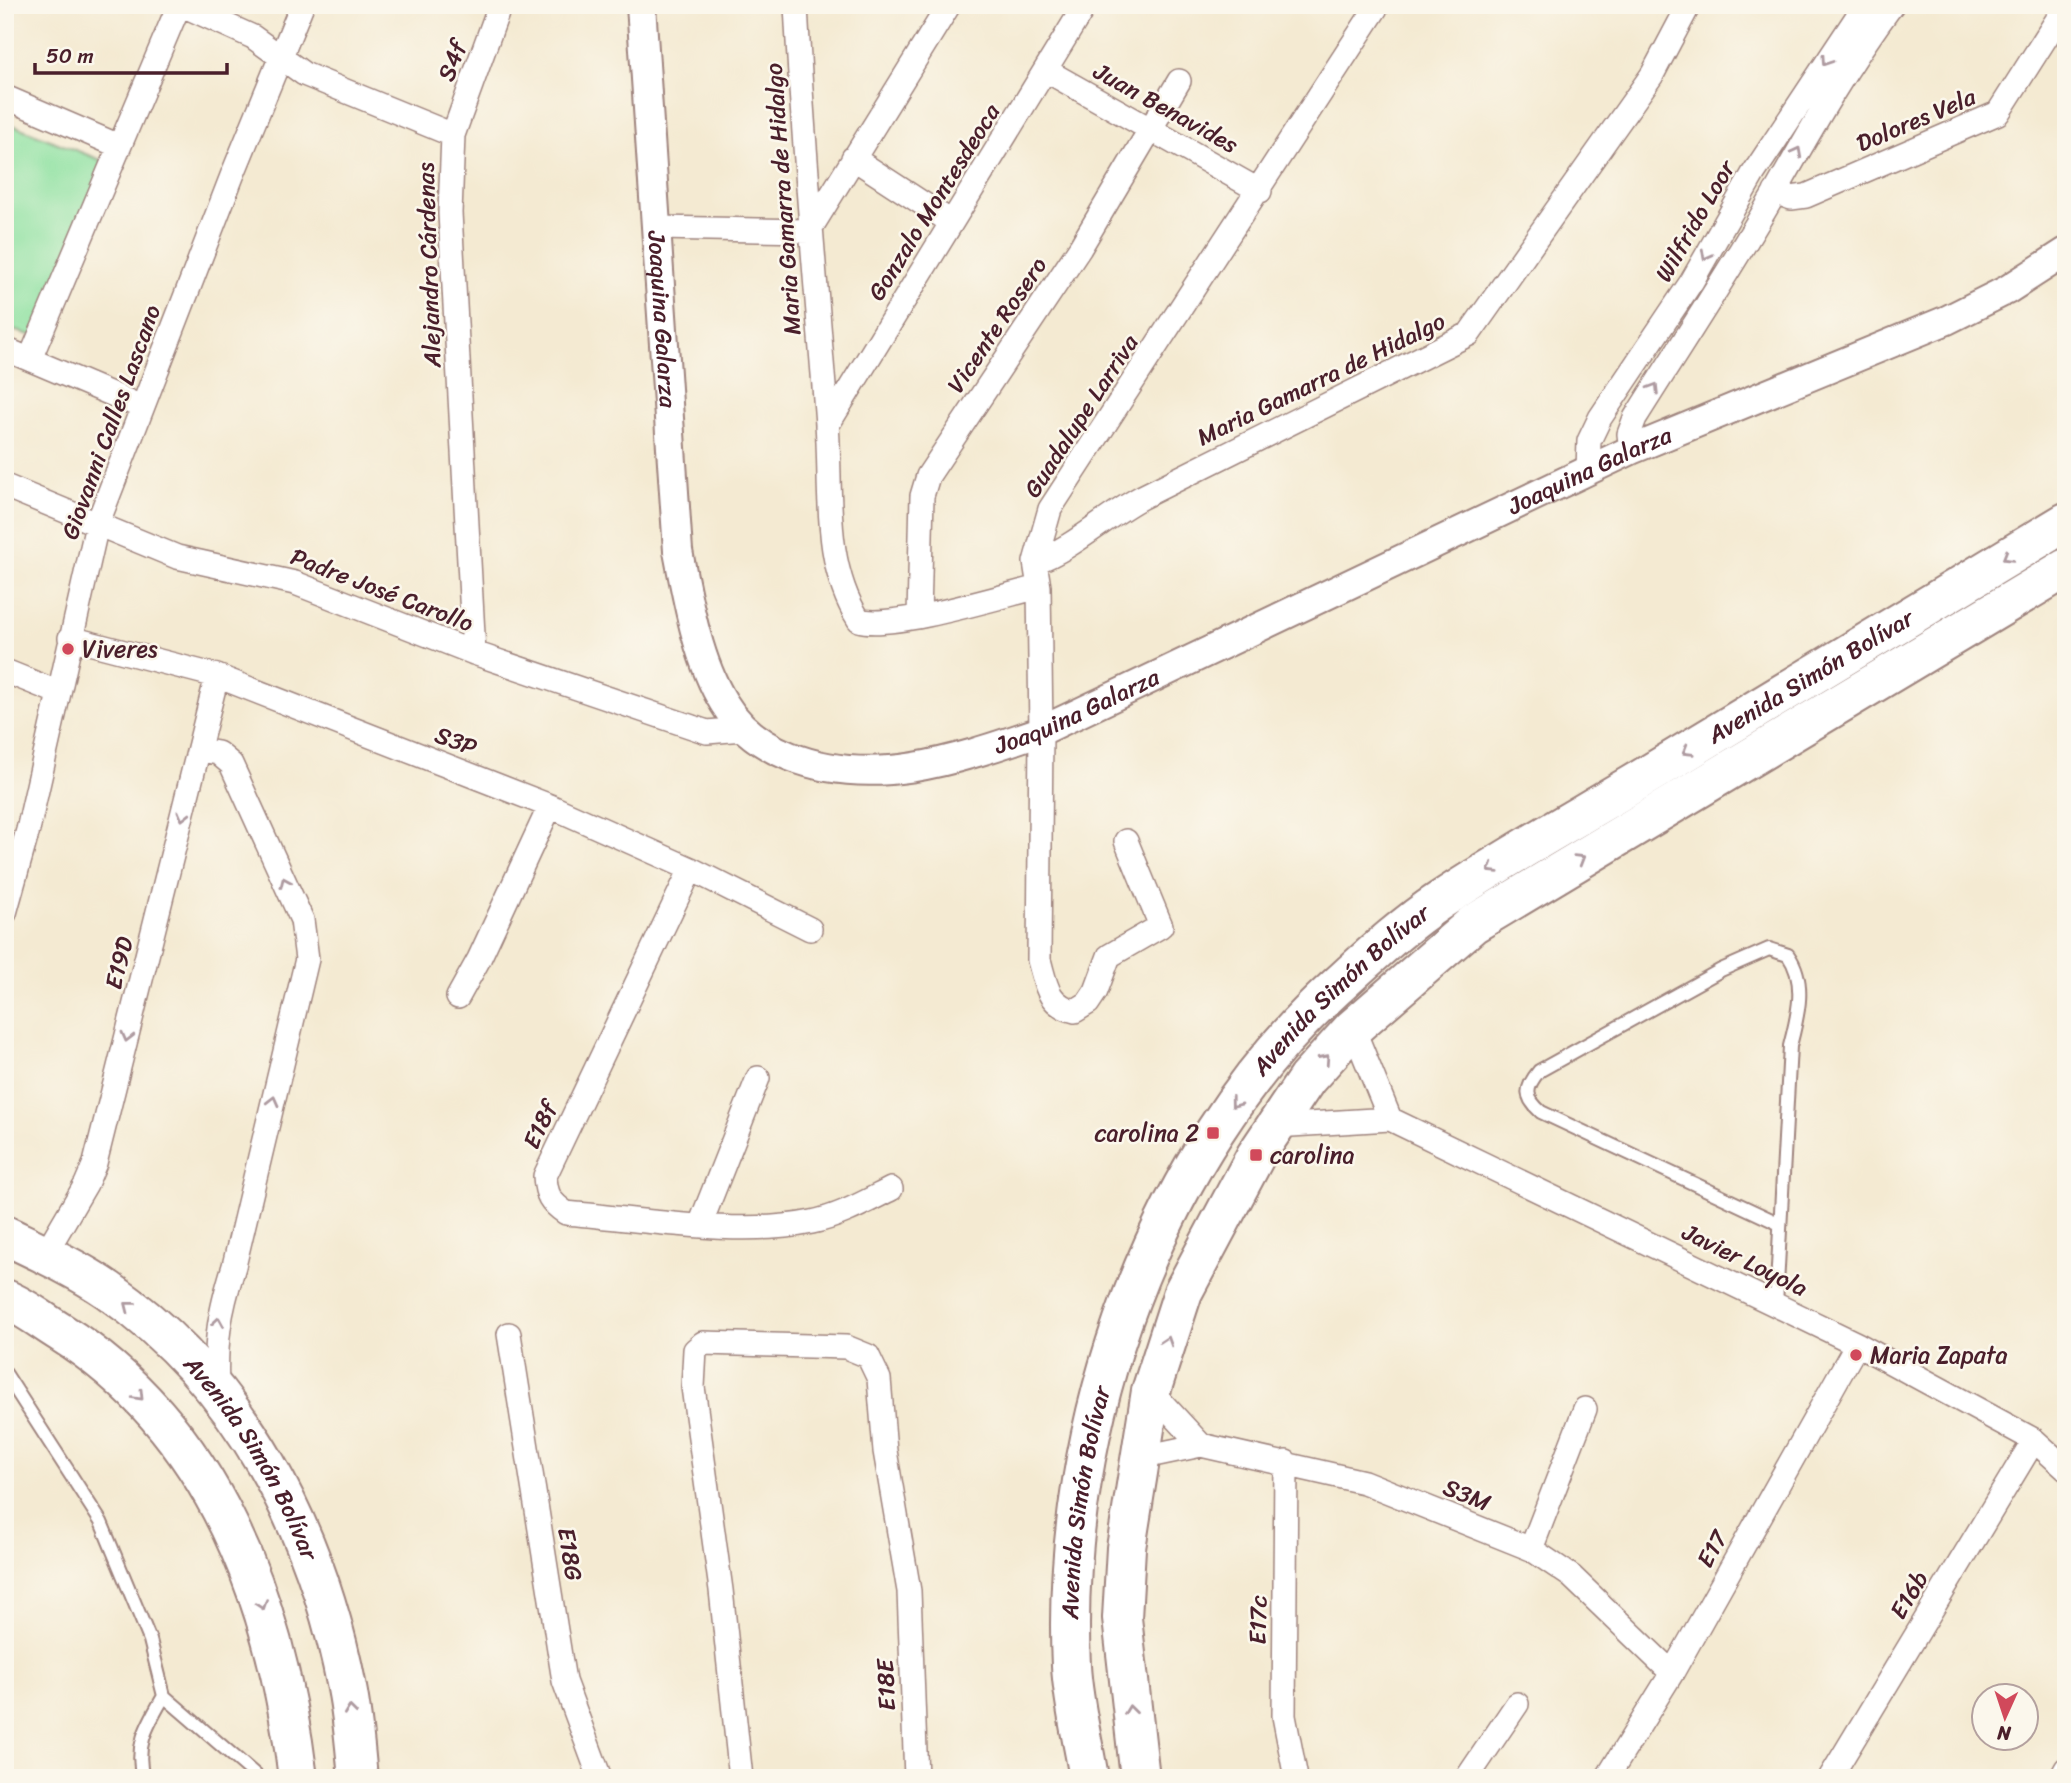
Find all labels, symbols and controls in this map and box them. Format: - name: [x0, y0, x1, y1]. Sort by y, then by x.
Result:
- scale bar: [35, 32, 228, 76]
- street label: S4f: [425, 32, 480, 87]
- text: 50 m: [46, 37, 94, 75]
- street label: Juan Benavides: [1085, 50, 1246, 165]
- one-way arrow: [1821, 54, 1834, 67]
- street label: Maria Gamarra de Hidalgo: [753, 62, 813, 336]
- street label: Dolores Vela: [1850, 76, 1983, 164]
- street label: Gonzalo Montesdeoca: [856, 94, 1012, 309]
- one-way arrow: [1789, 146, 1802, 159]
- street label: Wilfrido Loor: [1643, 150, 1748, 290]
- street label: Alejandro Cárdenas: [404, 162, 454, 369]
- street label: Joaquina Galarza: [635, 228, 689, 410]
- street label: Vicente Rosero: [936, 248, 1059, 402]
- one-way arrow: [1701, 248, 1714, 260]
- street label: Giovanni Calles Lascano: [49, 299, 173, 545]
- street label: Maria Gamarra de Hidalgo: [1189, 300, 1453, 458]
- street label: Guadalupe Larriva: [1012, 325, 1150, 506]
- one-way arrow: [1645, 382, 1658, 395]
- street label: Joaquina Galarza: [1500, 414, 1679, 527]
- street label: Padre José Carollo: [284, 536, 480, 644]
- one-way arrow: [2002, 549, 2015, 562]
- street label: Avenida Simón Bolívar: [1698, 597, 1924, 756]
- place label: Viveres: [82, 628, 158, 670]
- marker: Viveres: [60, 641, 76, 657]
- street label: Joaquina Galarza: [988, 656, 1167, 767]
- street label: S3P: [429, 714, 483, 768]
- one-way arrow: [1681, 743, 1694, 756]
- one-way arrow: [177, 810, 191, 822]
- one-way arrow: [1573, 855, 1586, 868]
- one-way arrow: [1487, 861, 1500, 874]
- one-way arrow: [279, 877, 293, 889]
- street label: Avenida Simón Bolívar: [1240, 892, 1441, 1086]
- street label: E19D: [92, 932, 146, 994]
- one-way arrow: [121, 1030, 135, 1042]
- one-way arrow: [1317, 1054, 1330, 1067]
- street label: E18f: [511, 1091, 571, 1156]
- one-way arrow: [265, 1095, 279, 1107]
- one-way arrow: [1231, 1095, 1244, 1108]
- place label: carolina 2: [1094, 1112, 1199, 1154]
- marker: carolina 2: [1205, 1125, 1221, 1141]
- place label: carolina: [1270, 1134, 1355, 1176]
- marker: carolina: [1248, 1147, 1264, 1163]
- street label: Javier Loyola: [1674, 1211, 1815, 1309]
- one-way arrow: [124, 1302, 136, 1315]
- one-way arrow: [210, 1316, 225, 1328]
- place label: Maria Zapata: [1870, 1334, 2008, 1376]
- one-way arrow: [1159, 1335, 1173, 1347]
- street label: Avenida Simón Bolívar: [172, 1344, 331, 1568]
- marker: Maria Zapata: [1848, 1347, 1864, 1363]
- street label: Avenida Simón Bolívar: [1049, 1379, 1123, 1621]
- one-way arrow: [130, 1388, 143, 1401]
- street label: S3M: [1437, 1466, 1498, 1524]
- street label: E17: [1685, 1521, 1740, 1576]
- street label: E18G: [545, 1525, 595, 1584]
- street label: E16b: [1878, 1563, 1940, 1627]
- street label: E17c: [1237, 1595, 1279, 1645]
- one-way arrow: [254, 1599, 268, 1611]
- street label: E18E: [864, 1657, 908, 1711]
- north arrow: [1969, 1682, 2039, 1752]
- one-way arrow: [343, 1704, 358, 1716]
- one-way arrow: [1123, 1704, 1138, 1716]
- text: N: [1996, 1717, 2013, 1750]

